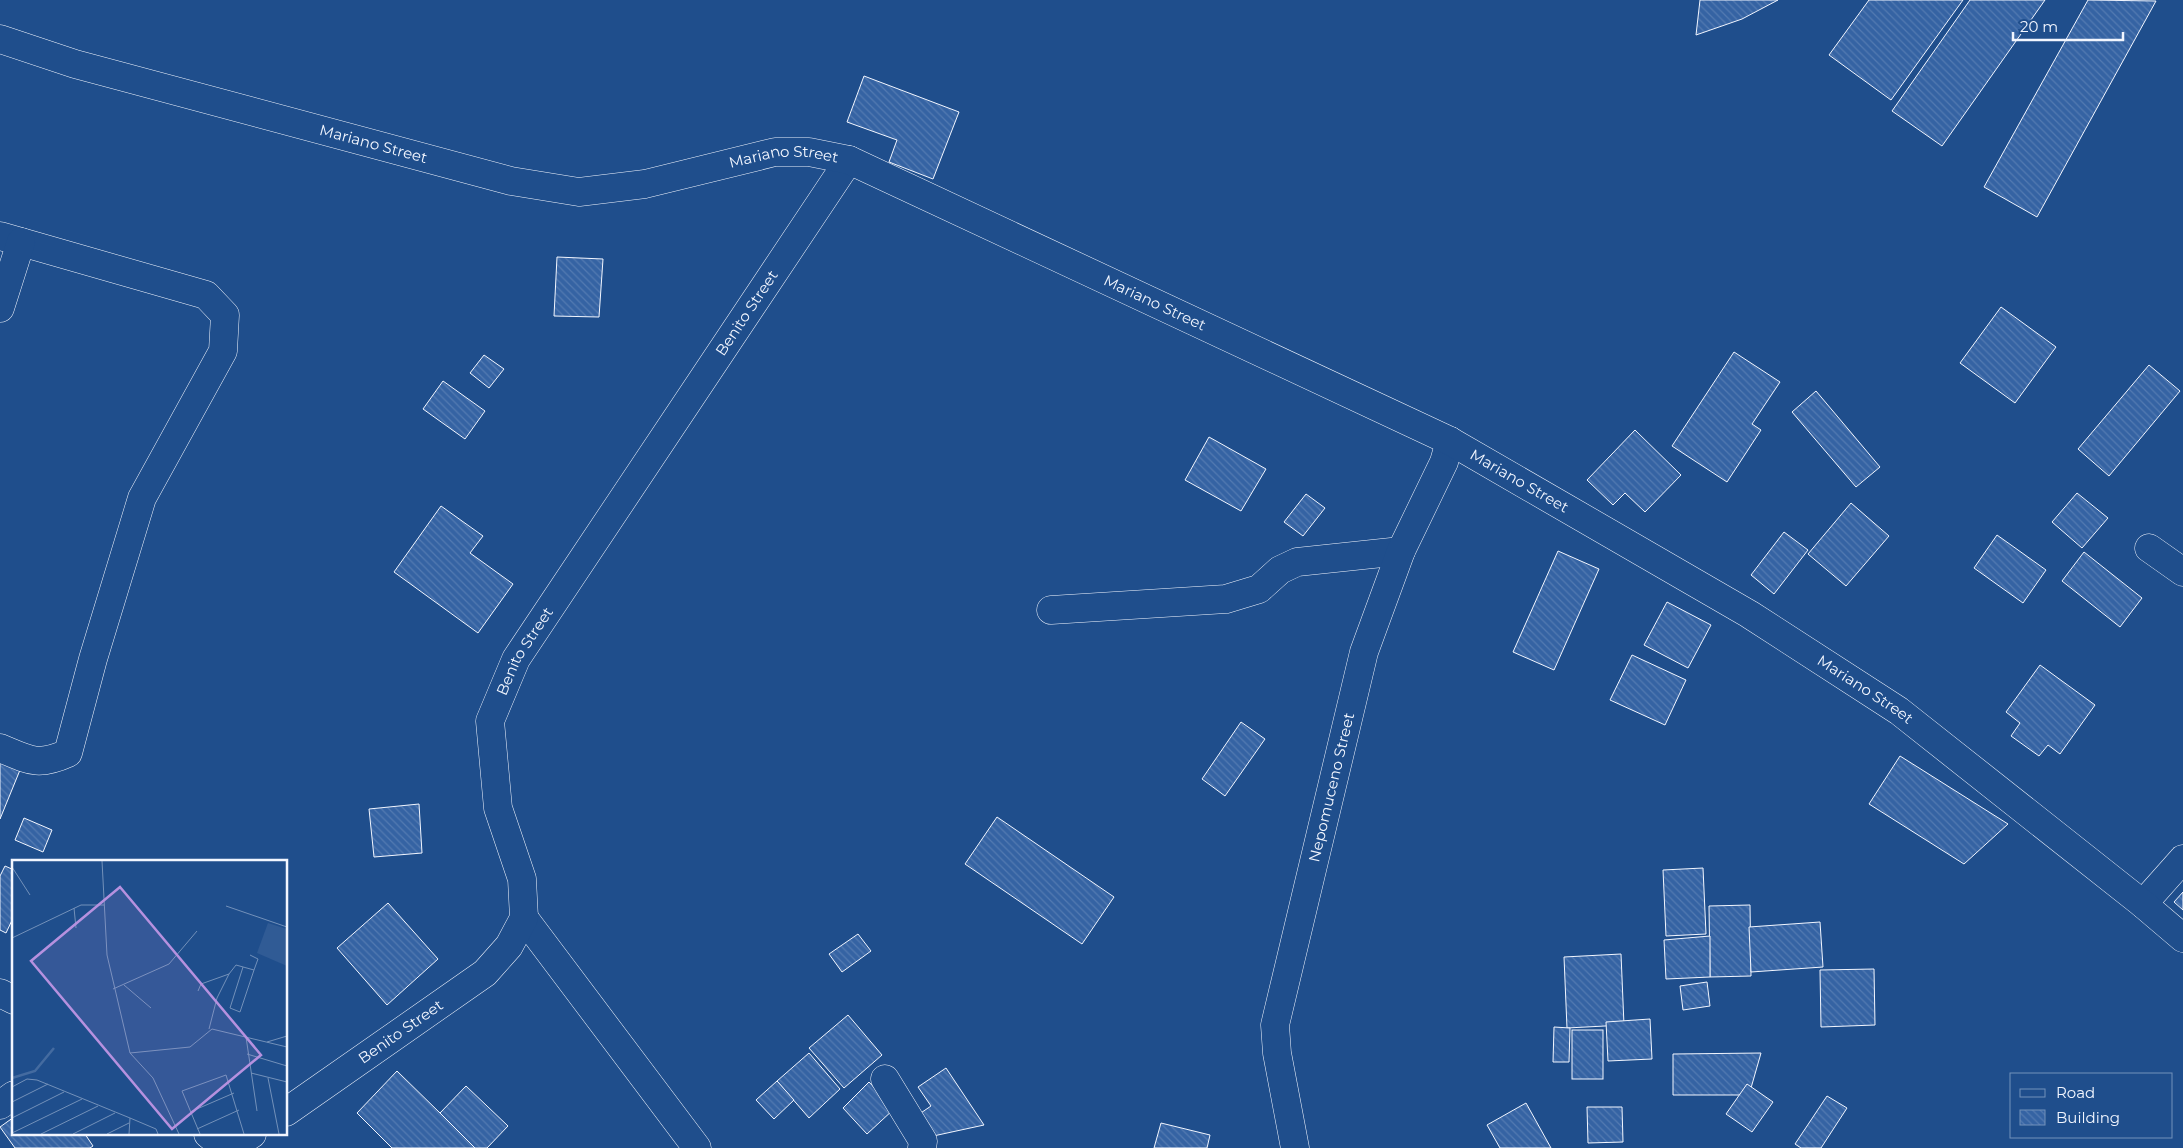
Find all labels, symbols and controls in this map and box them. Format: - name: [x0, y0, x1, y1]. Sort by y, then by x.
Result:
- scale bar: [2013, 10, 2123, 42]
- text: 20 m: [2020, 17, 2058, 36]
- street label: Mariano Street: [318, 120, 430, 167]
- street label: Mariano Street: [727, 141, 840, 172]
- street label: Benito Street: [711, 266, 782, 359]
- street label: Mariano Street: [1101, 270, 1209, 335]
- street label: Mariano Street: [1467, 445, 1572, 517]
- street label: Benito Street: [492, 603, 557, 698]
- street label: Mariano Street: [1814, 651, 1917, 728]
- street label: Nepomuceno Street: [1304, 711, 1358, 864]
- inset map: [12, 860, 288, 1136]
- street label: Benito Street: [354, 995, 446, 1068]
- legend: [2010, 1073, 2173, 1138]
- text: Road: [2056, 1083, 2095, 1102]
- text: Building: [2056, 1108, 2120, 1127]

